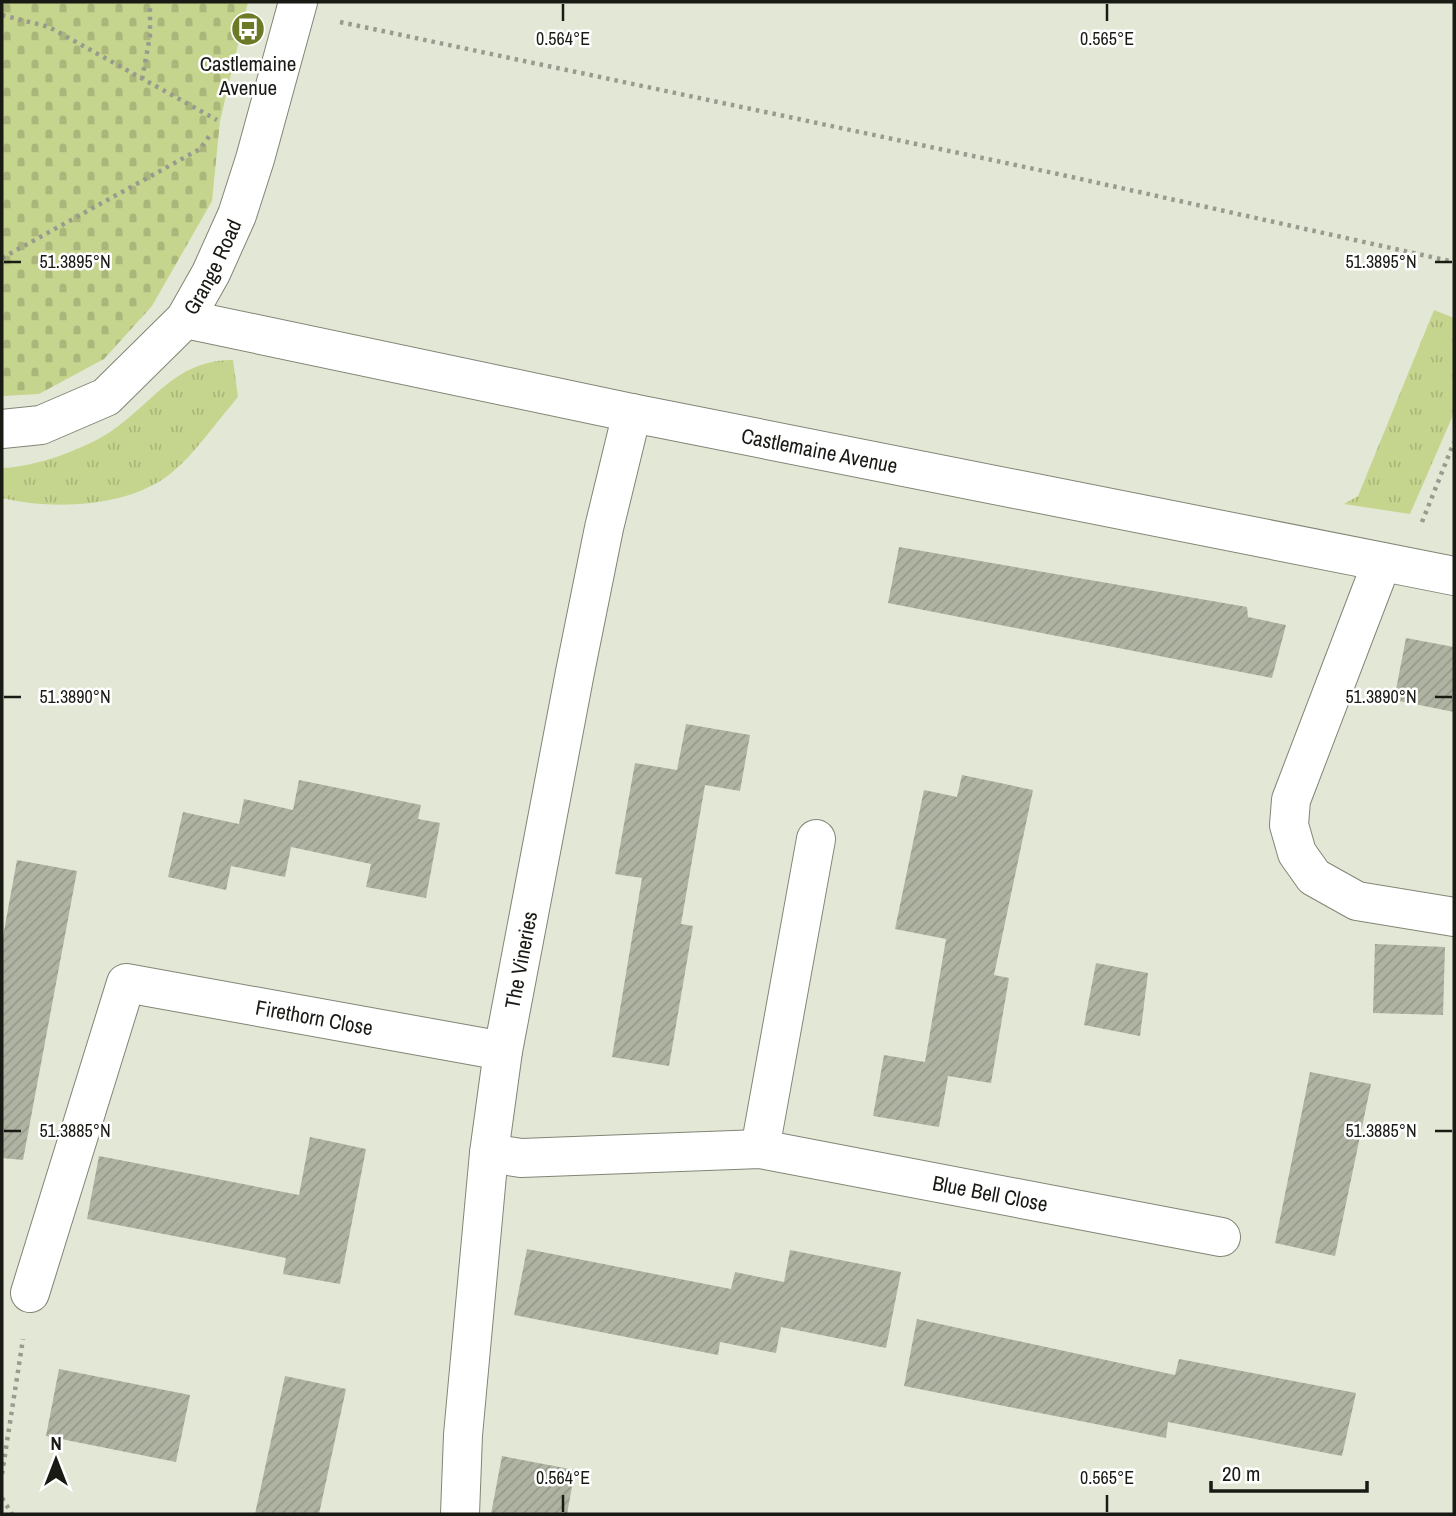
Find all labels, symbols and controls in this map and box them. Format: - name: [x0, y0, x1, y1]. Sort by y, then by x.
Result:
- bus stop icon: Castlemaine Avenue: [229, 10, 267, 48]
- text: 0.564°E: [536, 26, 590, 51]
- text: 0.565°E: [1080, 26, 1134, 51]
- place label: Castlemaine Avenue: [200, 49, 296, 102]
- street label: Grange Road: [176, 214, 248, 320]
- text: 51.3895°N: [39, 249, 111, 274]
- text: 51.3895°N: [1345, 249, 1417, 274]
- street label: Castlemaine Avenue: [739, 421, 900, 480]
- text: 51.3890°N: [39, 684, 111, 709]
- text: 51.3890°N: [1345, 684, 1417, 709]
- street label: The Vineries: [497, 909, 544, 1011]
- street label: Firethorn Close: [253, 992, 375, 1042]
- text: 51.3885°N: [39, 1118, 111, 1143]
- text: 51.3885°N: [1345, 1118, 1417, 1143]
- street label: Blue Bell Close: [930, 1168, 1050, 1218]
- north arrow: [21, 1425, 91, 1495]
- text: N: [50, 1430, 62, 1456]
- scale bar: [1211, 1450, 1367, 1494]
- text: 20 m: [1222, 1459, 1260, 1488]
- text: 0.564°E: [536, 1465, 590, 1490]
- text: 0.565°E: [1080, 1465, 1134, 1490]

